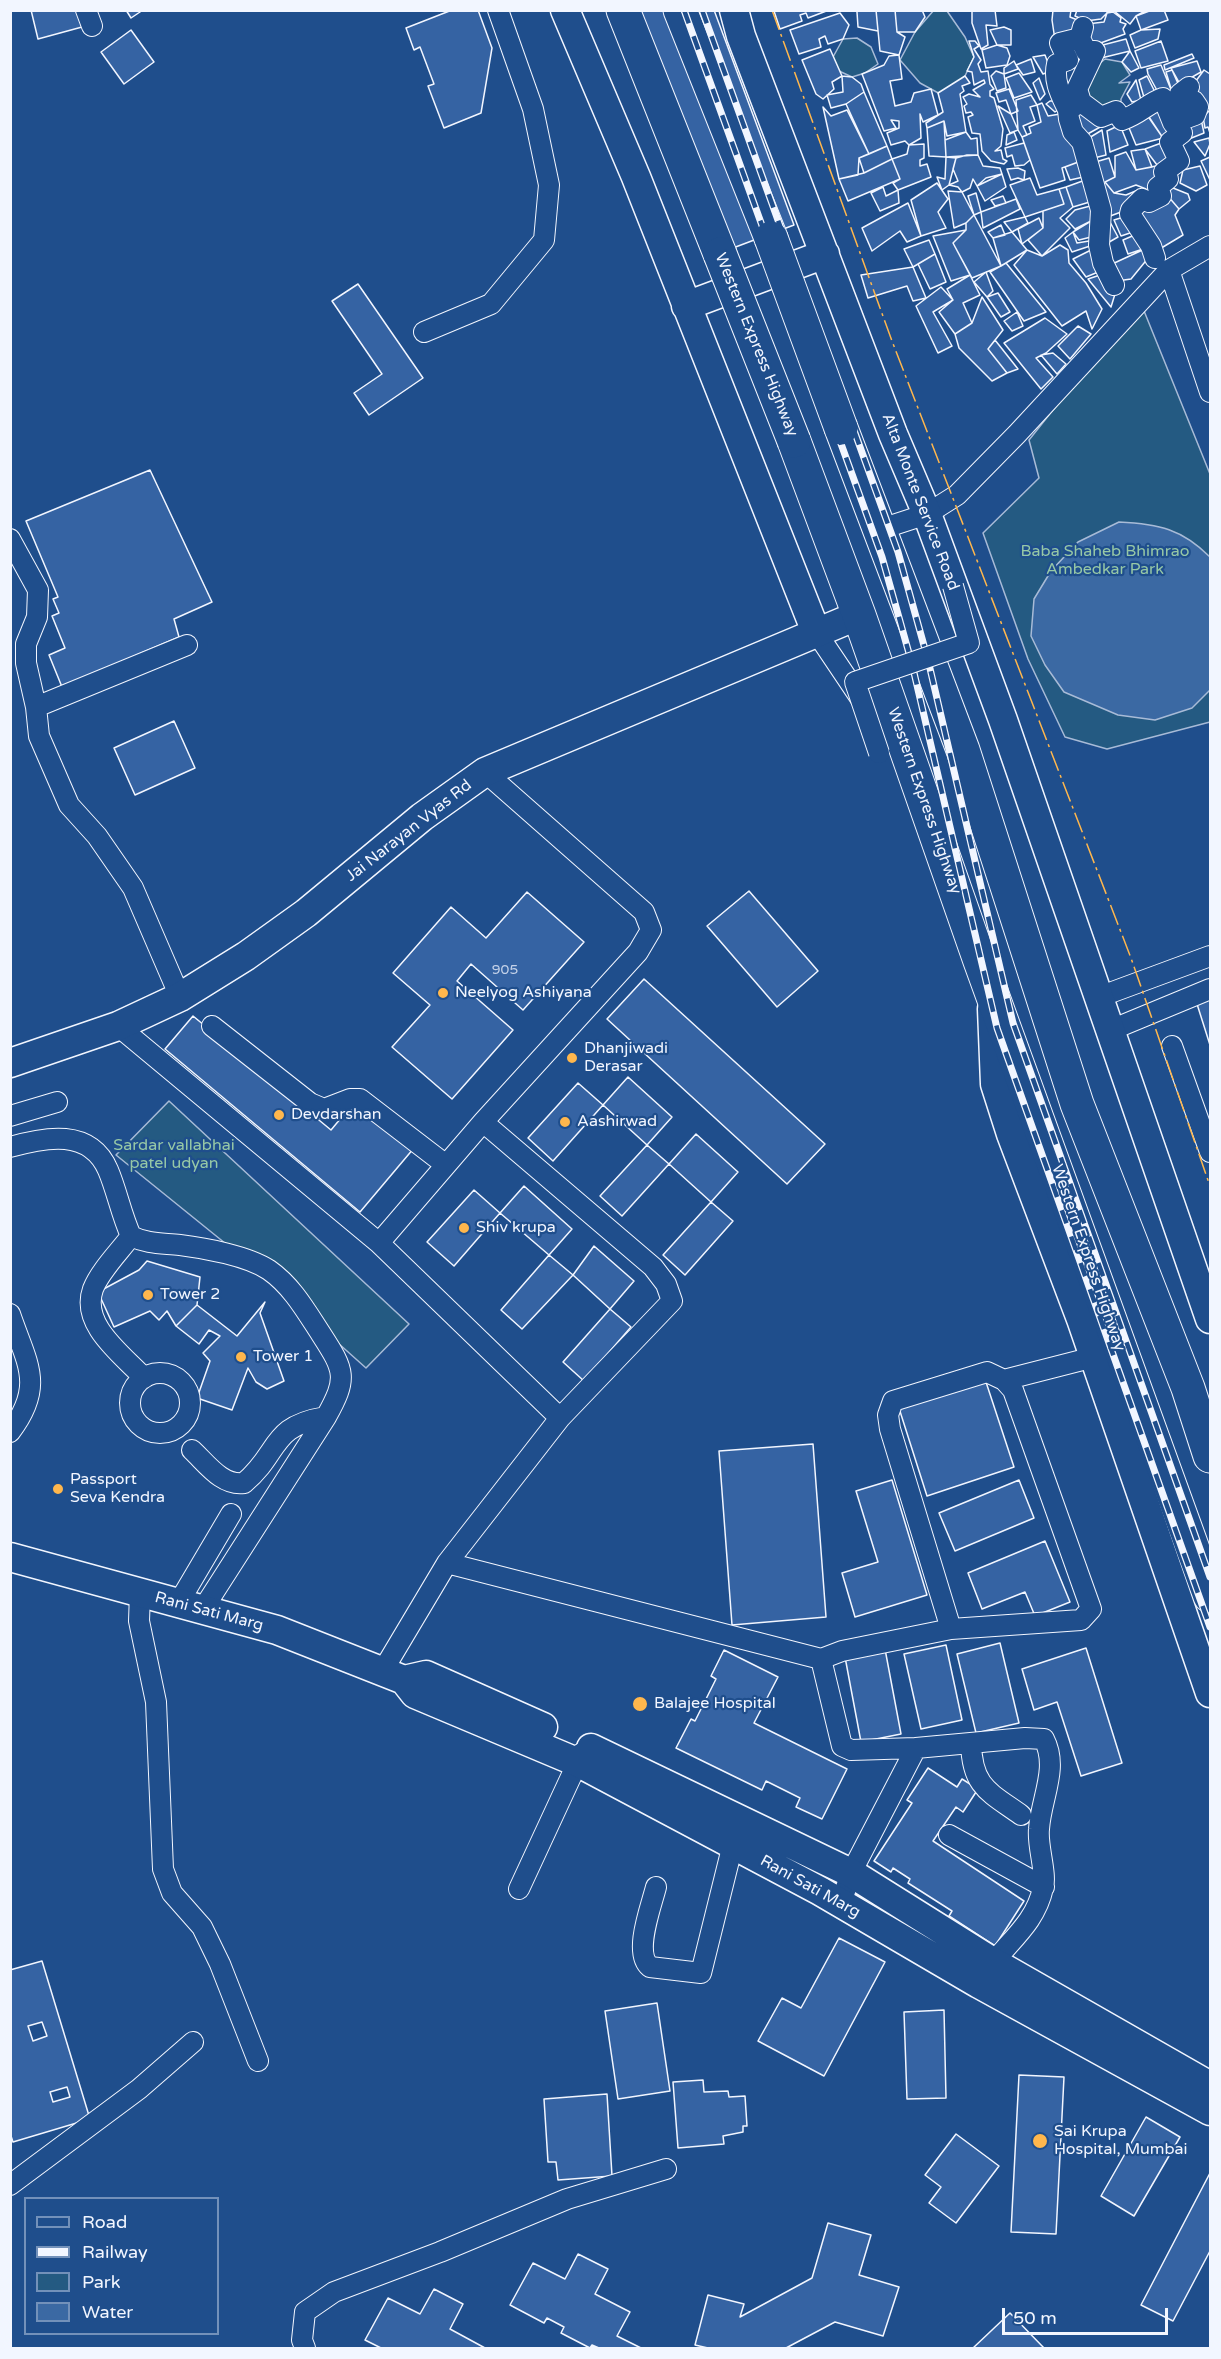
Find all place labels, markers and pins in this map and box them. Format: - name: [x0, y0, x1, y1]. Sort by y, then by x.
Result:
- place label: Neelyog Ashiyana: [455, 983, 592, 1003]
- marker: Neelyog Ashiyana: [436, 986, 450, 1000]
- place label: Dhanjiwadi Derasar: [584, 1039, 668, 1077]
- marker: Dhanjiwadi Derasar: [565, 1051, 579, 1065]
- place label: Devdarshan: [291, 1105, 381, 1125]
- marker: Devdarshan: [272, 1108, 286, 1122]
- place label: Aashirwad: [577, 1112, 657, 1132]
- marker: Aashirwad: [558, 1115, 572, 1129]
- place label: Shiv krupa: [476, 1218, 556, 1238]
- marker: Shiv krupa: [457, 1221, 471, 1235]
- place label: Tower 2: [160, 1285, 220, 1305]
- marker: Tower 2: [141, 1288, 155, 1302]
- place label: Tower 1: [253, 1347, 313, 1367]
- marker: Tower 1: [234, 1350, 248, 1364]
- place label: Passport Seva Kendra: [70, 1470, 165, 1508]
- marker: Passport Seva Kendra: [51, 1482, 65, 1496]
- place label: Balajee Hospital: [654, 1694, 776, 1714]
- marker: Balajee Hospital: [631, 1695, 649, 1713]
- place label: Sai Krupa Hospital, Mumbai: [1054, 2122, 1188, 2160]
- marker: Sai Krupa Hospital, Mumbai: [1031, 2132, 1049, 2150]

